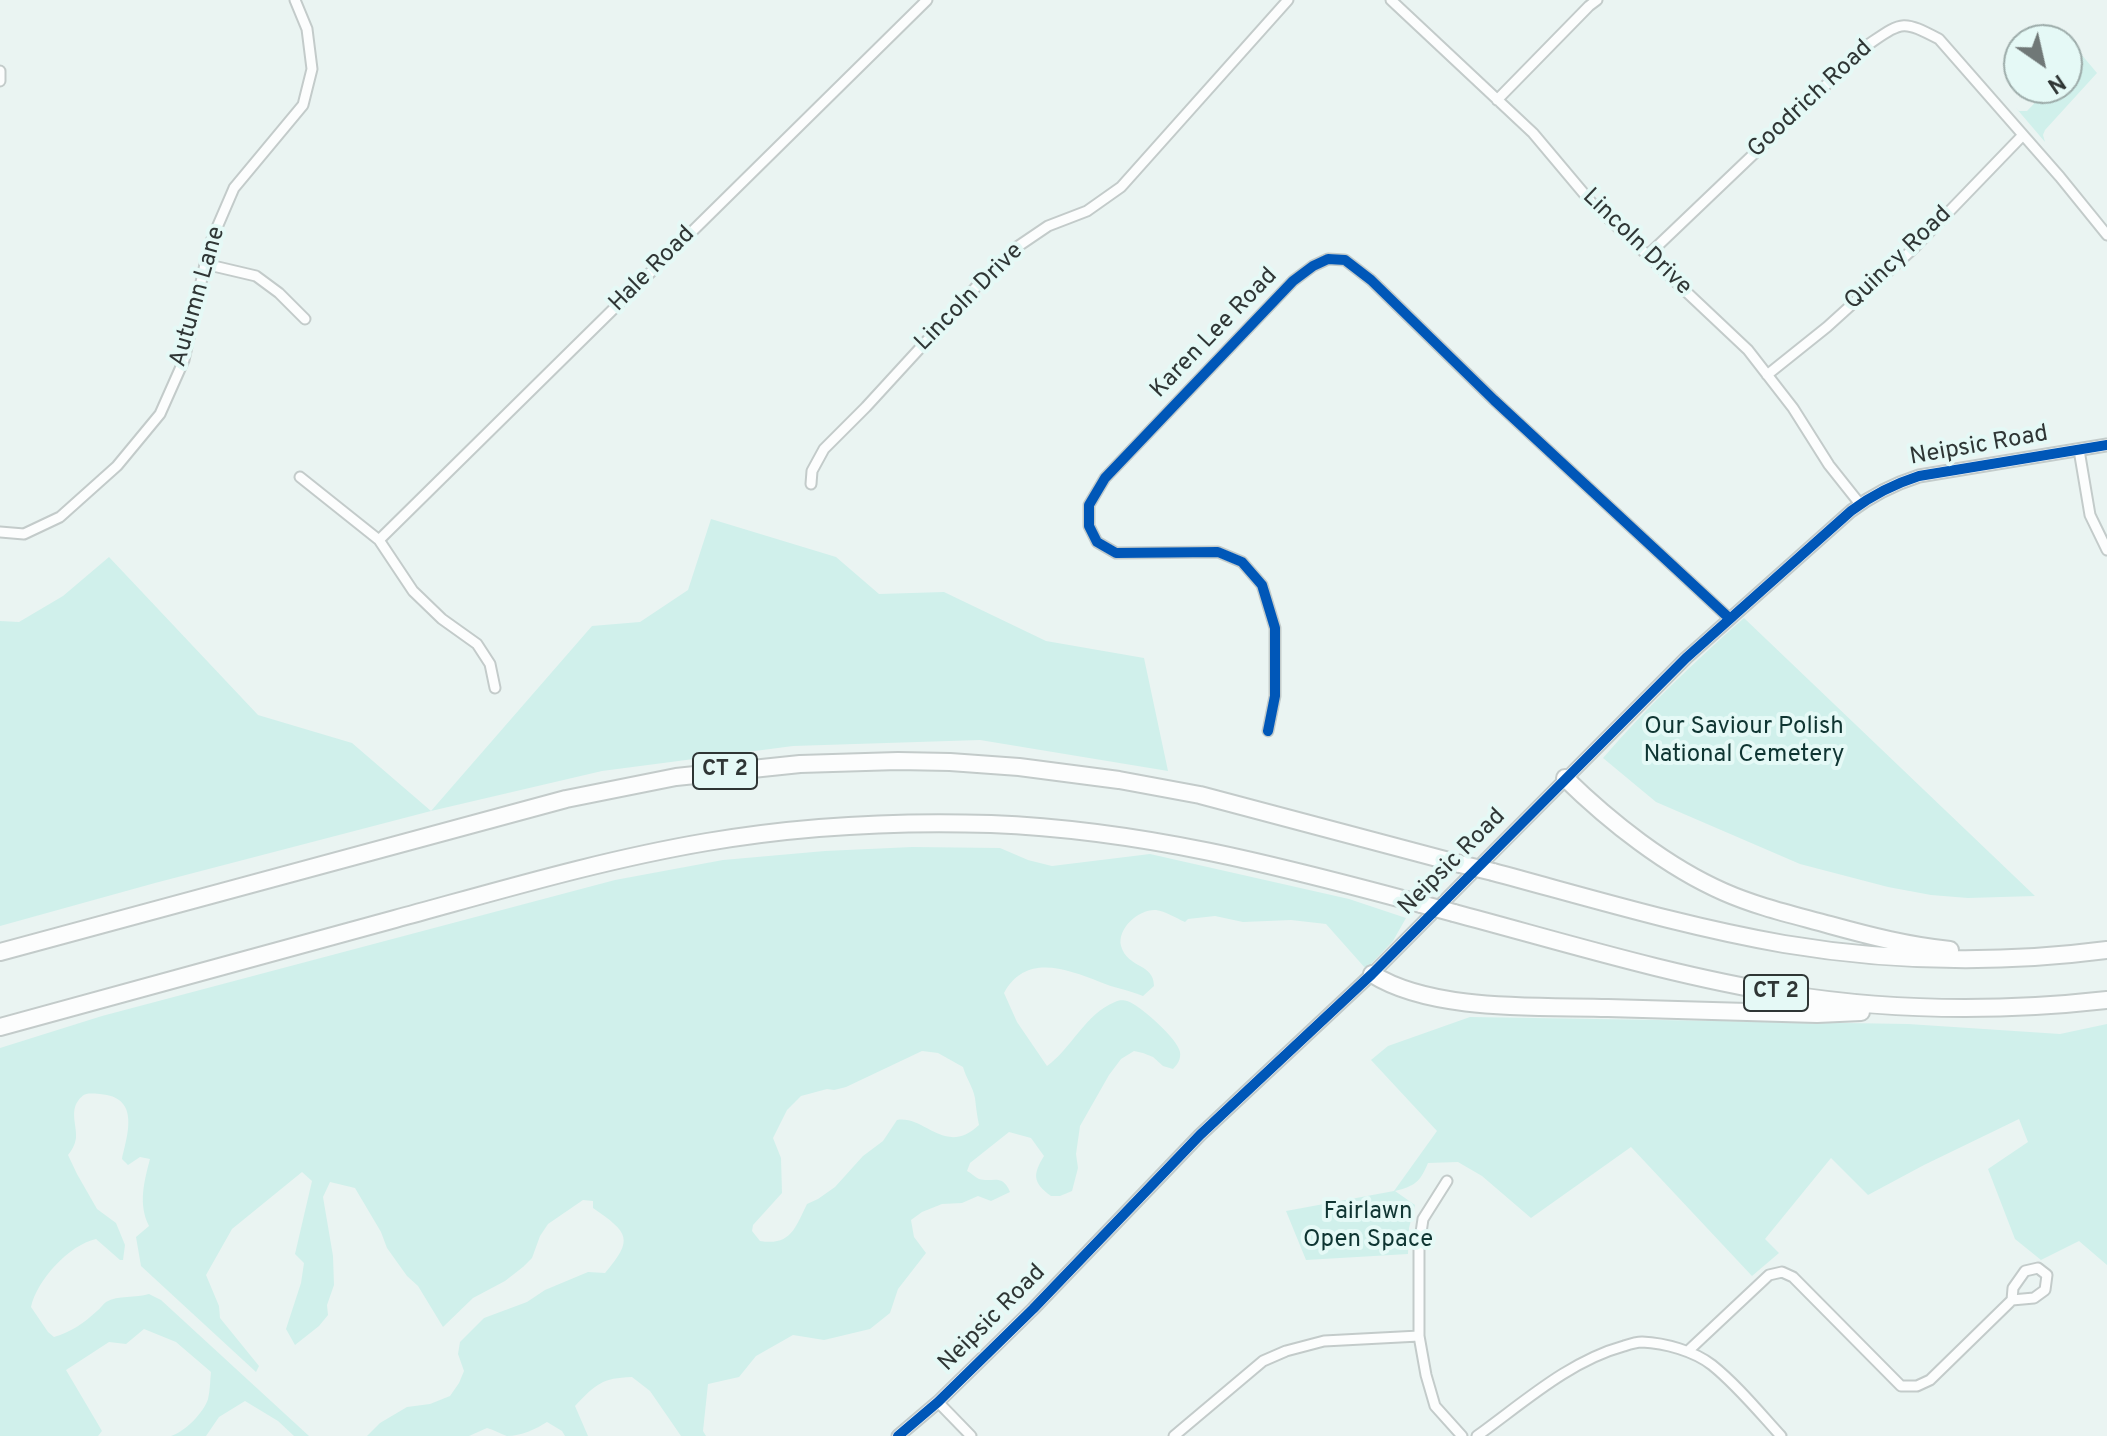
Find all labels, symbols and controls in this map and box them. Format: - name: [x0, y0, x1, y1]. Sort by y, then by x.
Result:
- north arrow: [2003, 24, 2083, 104]
- street label: Goodrich Road: [1743, 35, 1879, 165]
- text: N: [2041, 67, 2070, 98]
- street label: Lincoln Drive: [1575, 184, 1697, 302]
- street label: Quincy Road: [1840, 201, 1958, 317]
- street label: Hale Road: [604, 221, 702, 319]
- street label: Autumn Lane: [165, 223, 233, 371]
- street label: Lincoln Drive: [910, 238, 1030, 358]
- street label: Karen Lee Road: [1145, 263, 1285, 405]
- street label: Neipsic Road: [1908, 421, 2050, 473]
- park label: Our Saviour Polish National Cemetery: [1643, 714, 1845, 770]
- road number: CT 2: [693, 753, 757, 789]
- street label: Neipsic Road: [1393, 803, 1513, 923]
- road number: CT 2: [1744, 975, 1808, 1011]
- park label: Fairlawn Open Space: [1303, 1199, 1433, 1255]
- street label: Neipsic Road: [933, 1259, 1053, 1379]

